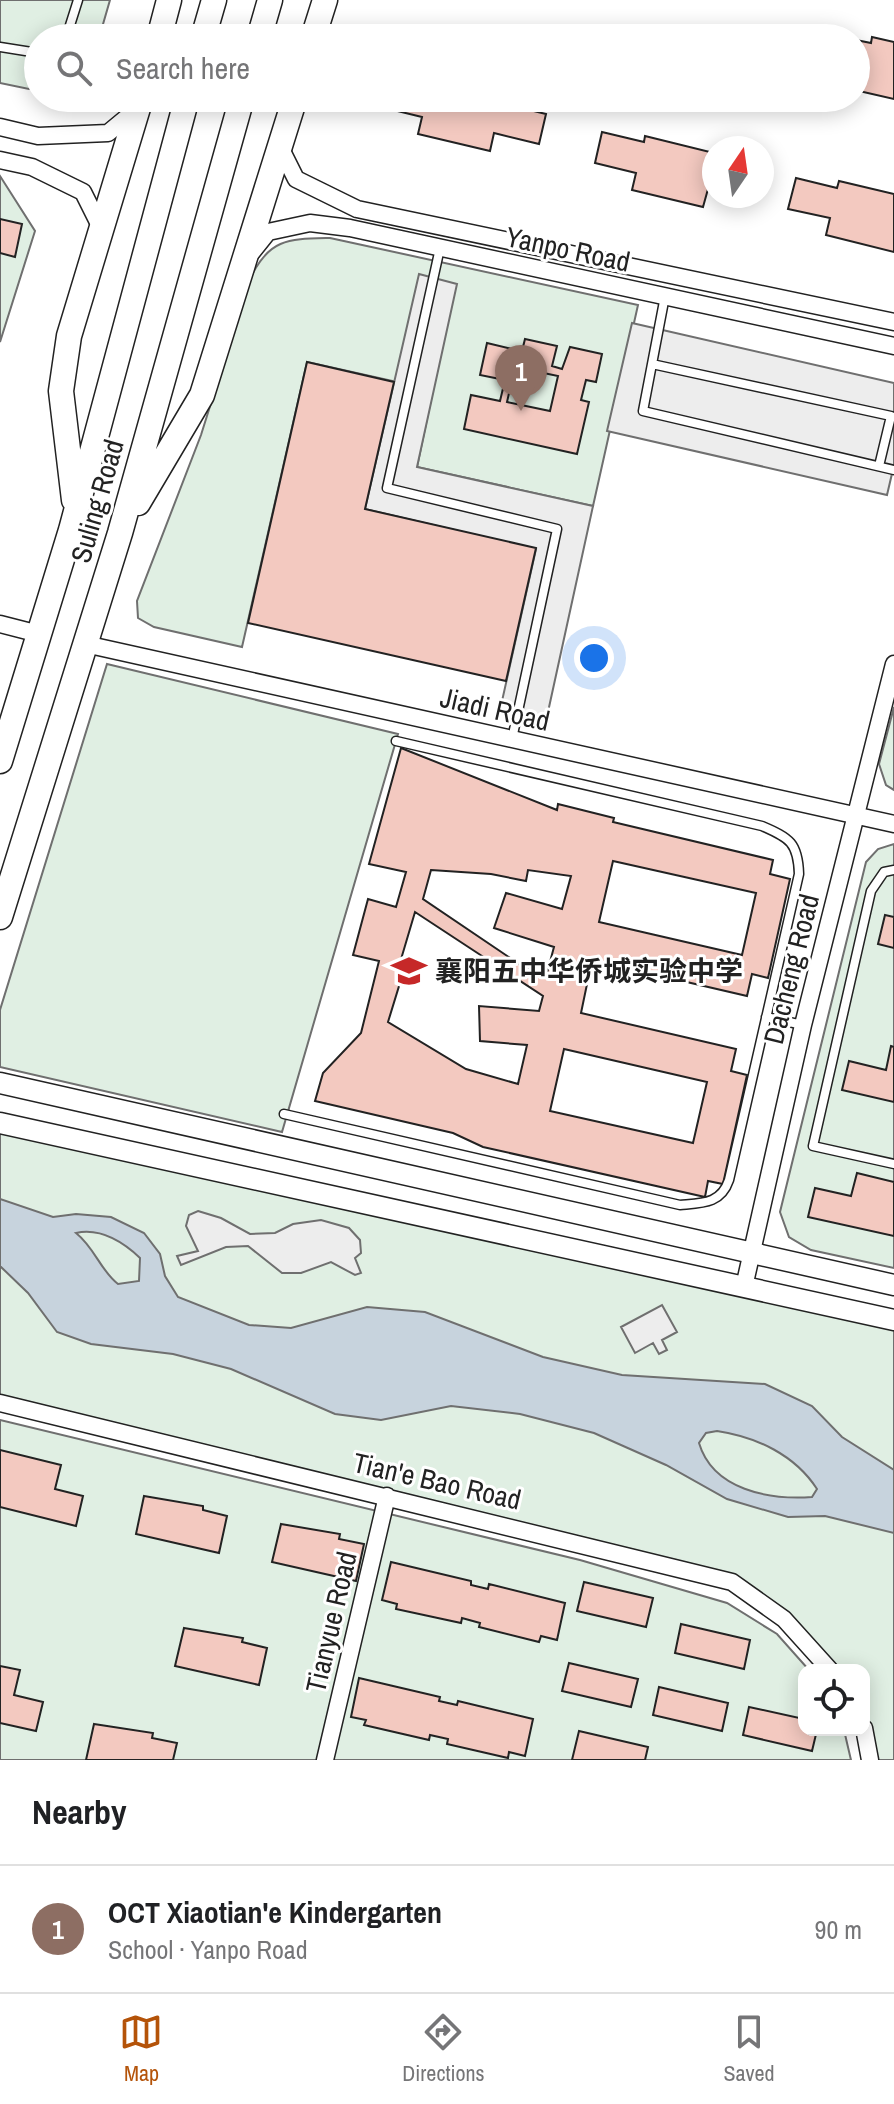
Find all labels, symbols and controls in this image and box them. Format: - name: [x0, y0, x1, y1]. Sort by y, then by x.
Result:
- search box: [24, 24, 870, 112]
- icon: search: [52, 46, 96, 90]
- text: Search here: [116, 48, 250, 88]
- north arrow: [702, 136, 774, 208]
- street label: Yanpo Road: [502, 217, 634, 281]
- pin: 1: [495, 345, 547, 411]
- street label: Suling Road: [61, 435, 133, 567]
- your location: [574, 638, 614, 678]
- street label: Jiadi Road: [437, 678, 553, 740]
- street label: Dacheng Road: [754, 890, 828, 1048]
- school or university icon: 襄阳五中华侨城实验中学: [390, 952, 428, 990]
- place label: 襄阳五中华侨城实验中学: [435, 952, 743, 990]
- street label: Tian'e Bao Road: [349, 1443, 525, 1519]
- street label: Tianyue Road: [296, 1548, 366, 1696]
- map controls: [798, 1664, 870, 1736]
- button: locate: [798, 1664, 870, 1736]
- text: Nearby: [32, 1789, 127, 1835]
- text: OCT Xiaotian'e Kindergarten: [108, 1892, 442, 1932]
- text: 1: [52, 1912, 64, 1947]
- text: 90 m: [815, 1912, 862, 1947]
- text: School · Yanpo Road: [108, 1932, 308, 1967]
- tab: Map: [119, 2010, 163, 2088]
- tab: Directions: [402, 2010, 485, 2088]
- tab: Saved: [723, 2010, 775, 2088]

